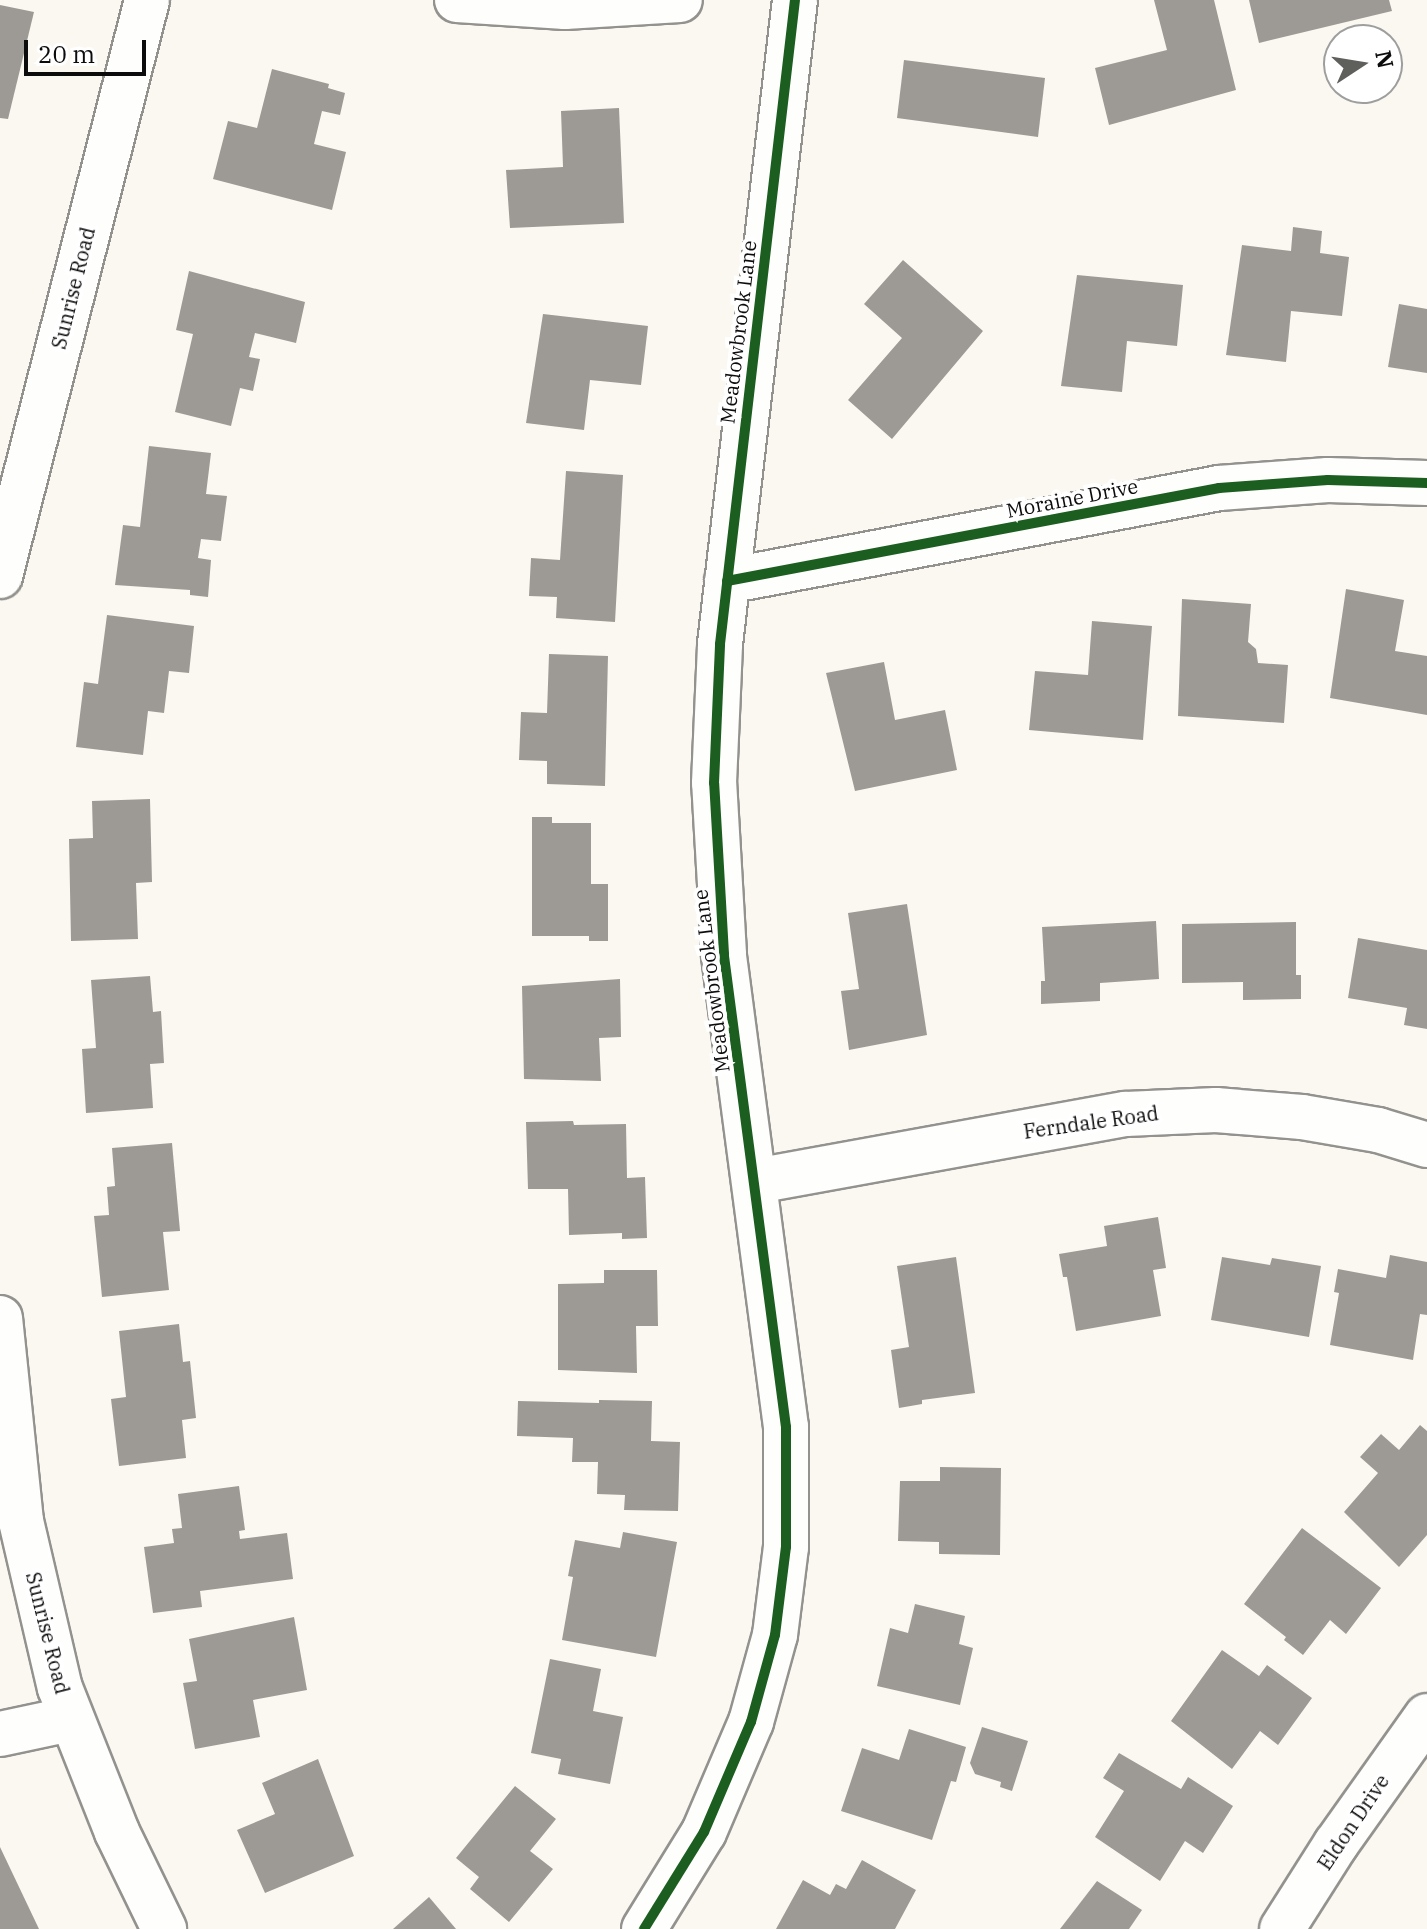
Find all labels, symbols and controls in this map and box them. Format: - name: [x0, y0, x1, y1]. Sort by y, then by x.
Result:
- scale bar: [28, 24, 150, 74]
- north arrow: [1323, 24, 1403, 104]
- text: 20 m: [38, 38, 95, 70]
- text: N: [1369, 48, 1401, 71]
- street label: Sunrise Road: [46, 225, 100, 351]
- street label: Meadowbrook Lane: [715, 239, 761, 425]
- street label: Moraine Drive: [1004, 473, 1140, 523]
- street label: Meadowbrook Lane: [688, 888, 734, 1074]
- street label: Ferndale Road: [1022, 1101, 1160, 1143]
- street label: Sunrise Road: [21, 1570, 75, 1696]
- street label: Eldon Drive: [1312, 1770, 1394, 1874]

